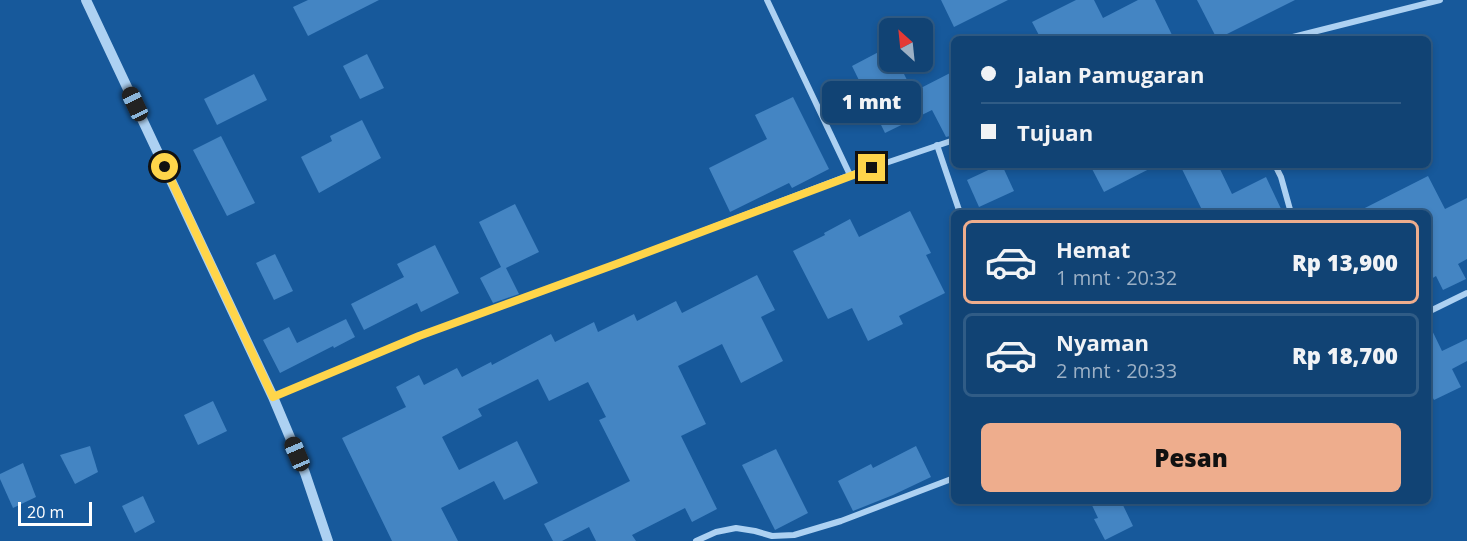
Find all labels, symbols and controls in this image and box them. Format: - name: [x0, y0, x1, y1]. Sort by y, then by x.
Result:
- north arrow: [879, 18, 933, 72]
- map controls: [879, 18, 933, 72]
- text: Jalan Pamugaran: [1017, 59, 1204, 89]
- callout: 1 mnt: [822, 81, 922, 123]
- car: [119, 84, 151, 124]
- text: 1 mnt: [842, 88, 901, 115]
- text: Tujuan: [1017, 117, 1093, 147]
- route start: [151, 153, 178, 180]
- route end: [858, 154, 885, 181]
- text: Hemat: [1056, 234, 1130, 264]
- icon: car: [984, 235, 1038, 289]
- text: Rp 13,900: [1292, 247, 1398, 277]
- text: 1 mnt · 20:32: [1056, 264, 1177, 291]
- text: Nyaman: [1056, 327, 1149, 357]
- icon: car: [984, 328, 1038, 382]
- text: Rp 18,700: [1292, 340, 1398, 370]
- text: 2 mnt · 20:33: [1056, 357, 1177, 384]
- button: Pesan: [981, 423, 1401, 492]
- car: [282, 434, 312, 474]
- scale bar: [18, 499, 92, 526]
- text: 20 m: [27, 501, 64, 523]

